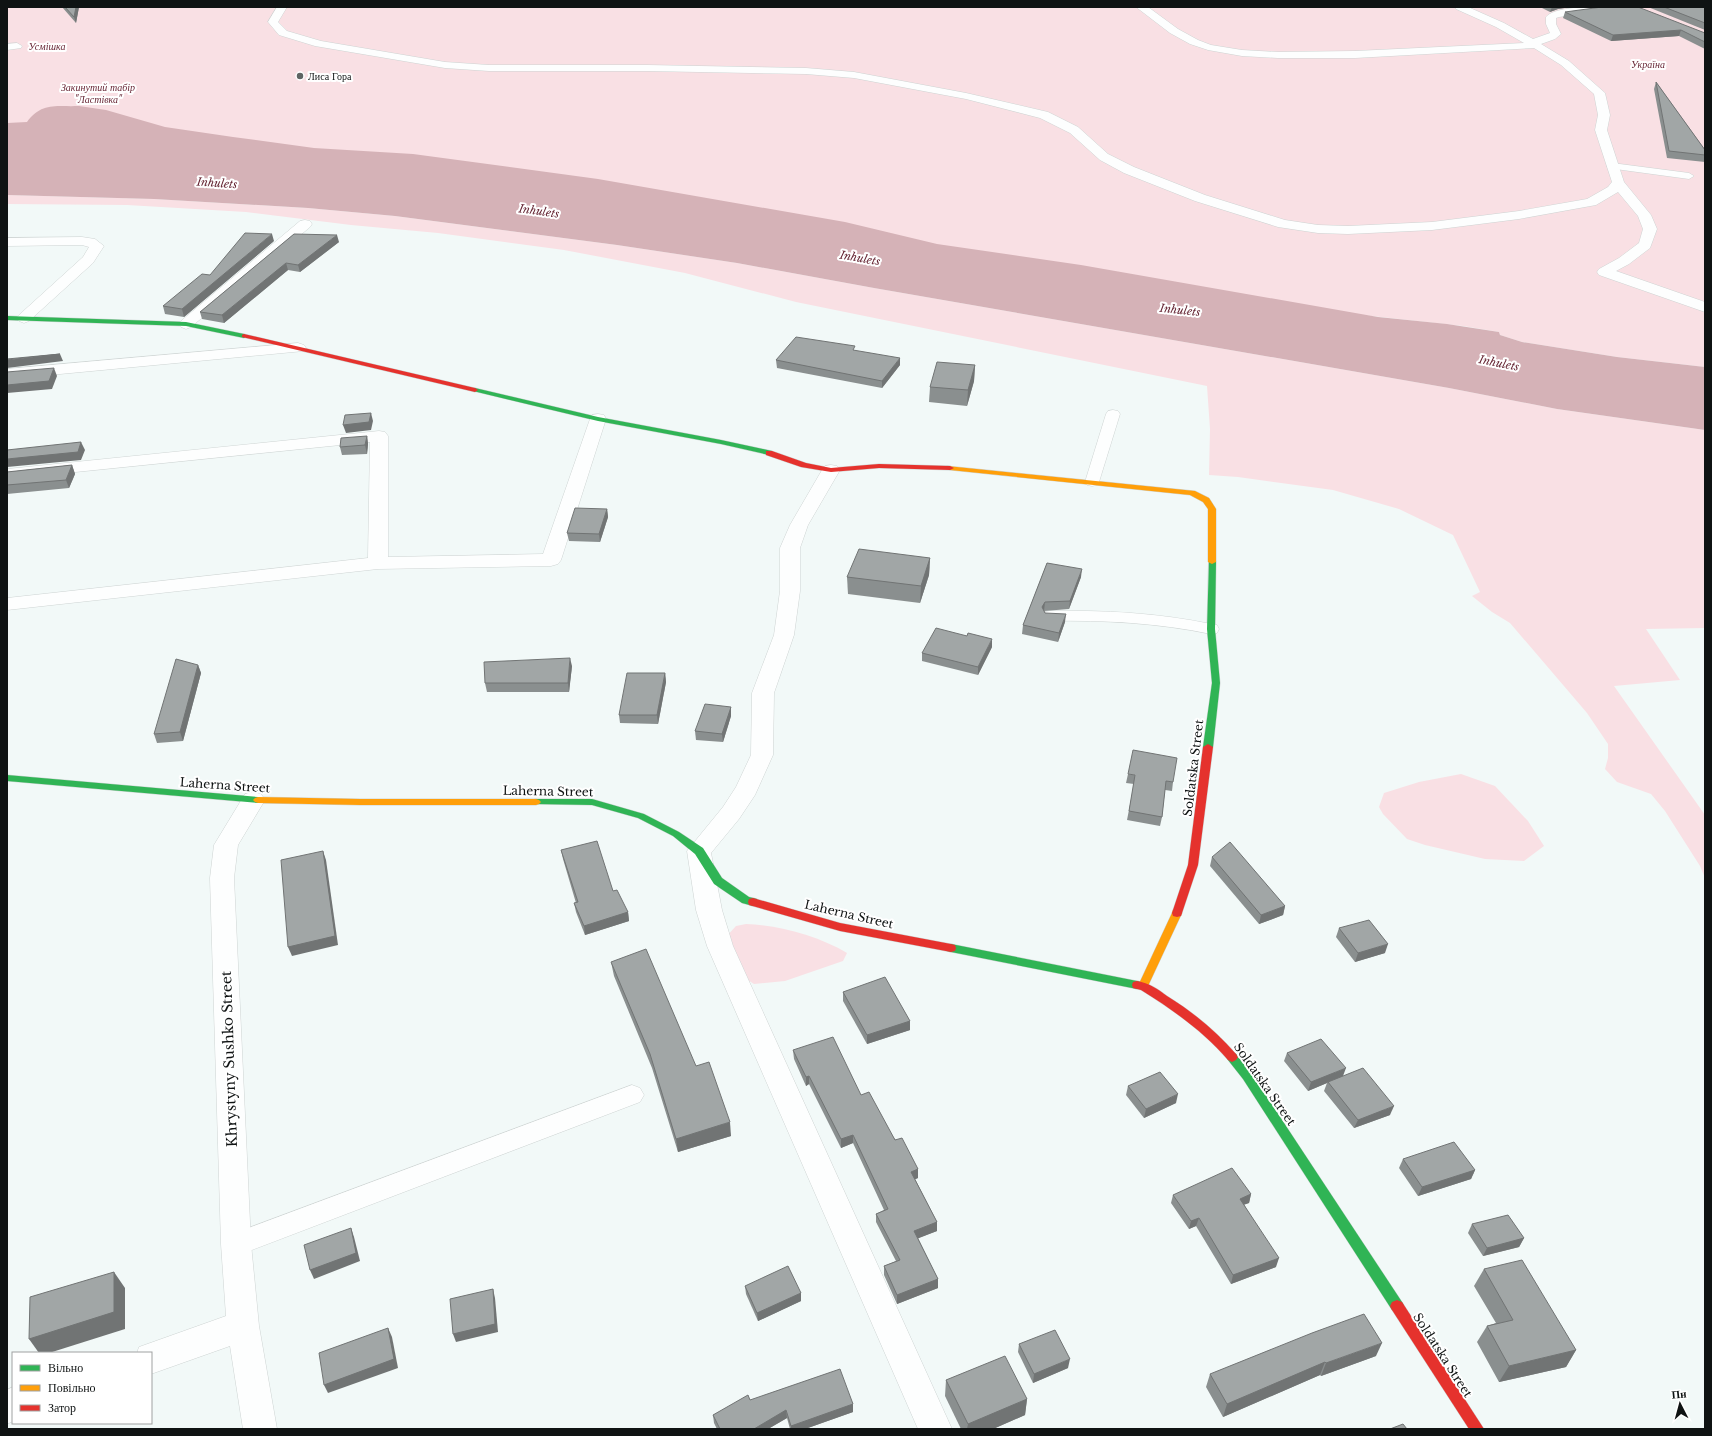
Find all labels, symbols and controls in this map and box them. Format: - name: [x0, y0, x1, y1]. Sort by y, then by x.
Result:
- park label: Усмішка: [29, 40, 65, 53]
- park label: Україна: [1631, 58, 1665, 71]
- place label: Лиса Гора: [308, 70, 352, 83]
- marker: Лиса Гора: [295, 71, 305, 81]
- park label: Закинутий табір "Ластівка": [61, 81, 135, 106]
- water label: Inhulets: [195, 175, 238, 191]
- water label: Inhulets: [517, 201, 560, 221]
- water label: Inhulets: [838, 247, 881, 268]
- water label: Inhulets: [1158, 301, 1201, 319]
- water label: Inhulets: [1477, 352, 1520, 374]
- street label: Soldatska Street: [1180, 718, 1206, 817]
- street label: Laherna Street: [179, 774, 271, 796]
- street label: Laherna Street: [503, 783, 594, 799]
- street label: Laherna Street: [803, 897, 895, 932]
- street label: Khrystyny Sushko Street: [217, 970, 241, 1147]
- street label: Soldatska Street: [1231, 1040, 1299, 1129]
- street label: Soldatska Street: [1410, 1310, 1476, 1400]
- legend: [12, 1352, 152, 1424]
- text: Вільно: [48, 1360, 83, 1375]
- text: Повільно: [48, 1380, 96, 1395]
- north arrow: [1660, 1384, 1700, 1424]
- text: Пн: [1671, 1386, 1688, 1402]
- text: Затор: [48, 1400, 76, 1415]

